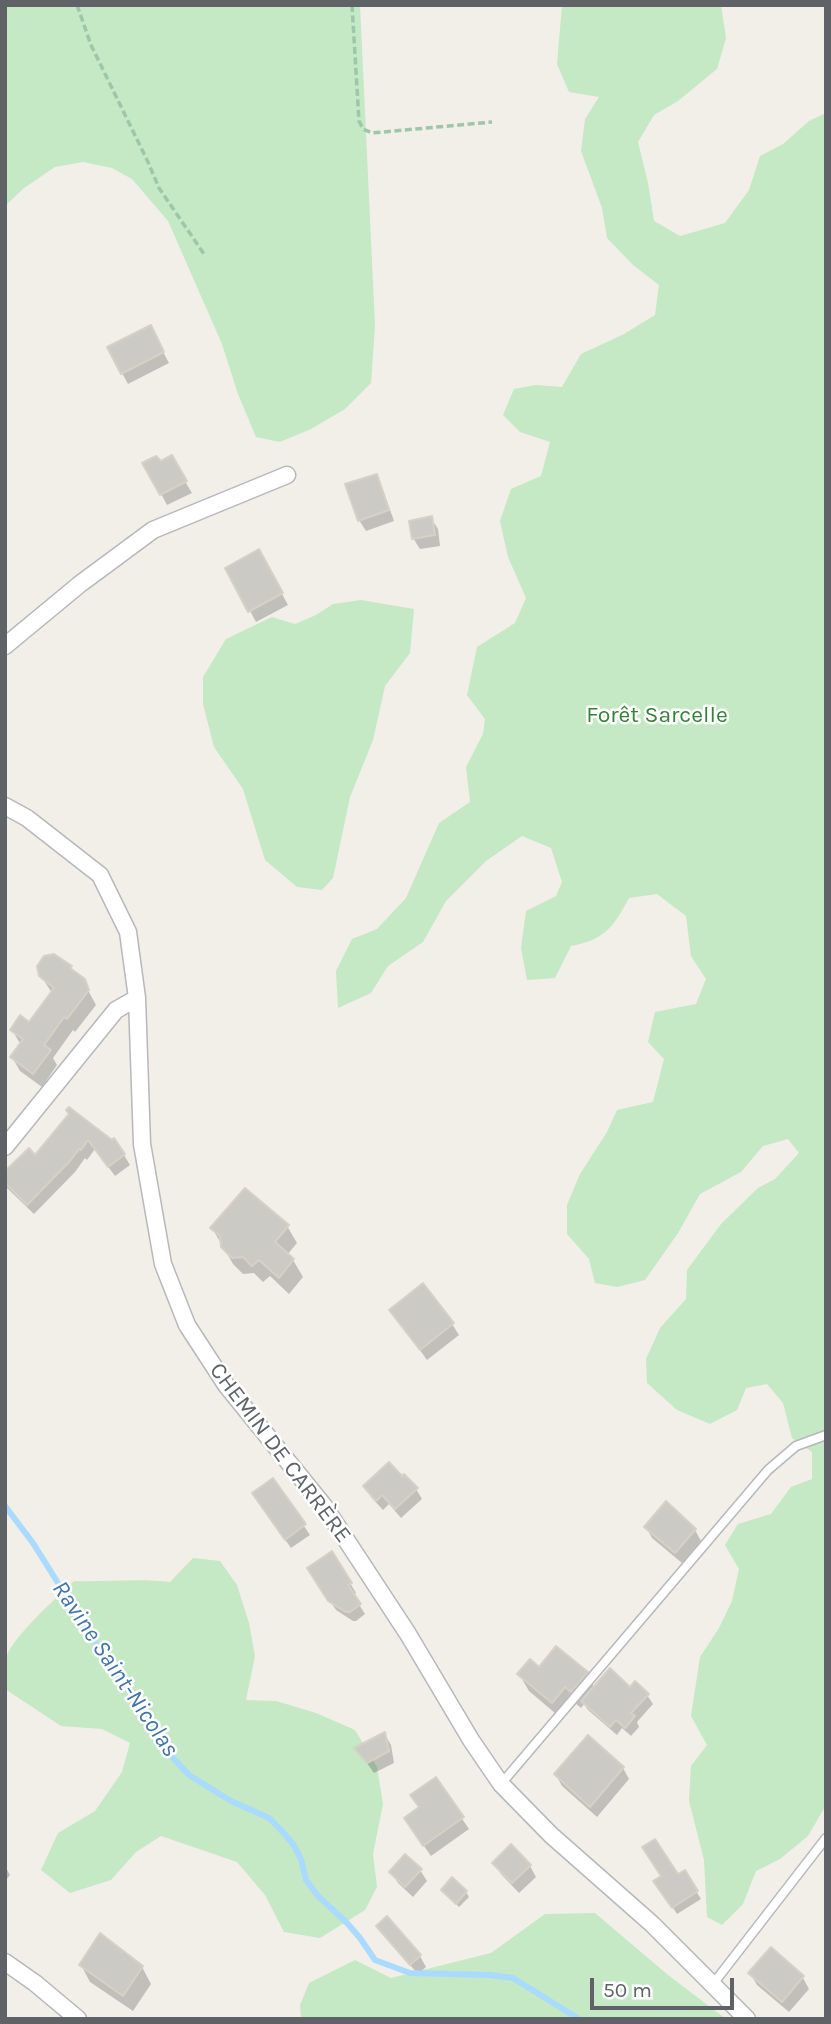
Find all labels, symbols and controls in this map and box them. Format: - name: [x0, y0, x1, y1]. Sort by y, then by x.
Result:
- park label: Forêt Sarcelle: [586, 701, 728, 729]
- street label: CHEMIN DE CARRÈRE: [203, 1357, 357, 1549]
- water label: Ravine Saint-Nicolas: [46, 1576, 184, 1762]
- scale bar: [593, 1965, 736, 2009]
- text: 50 m: [603, 1978, 652, 2002]

